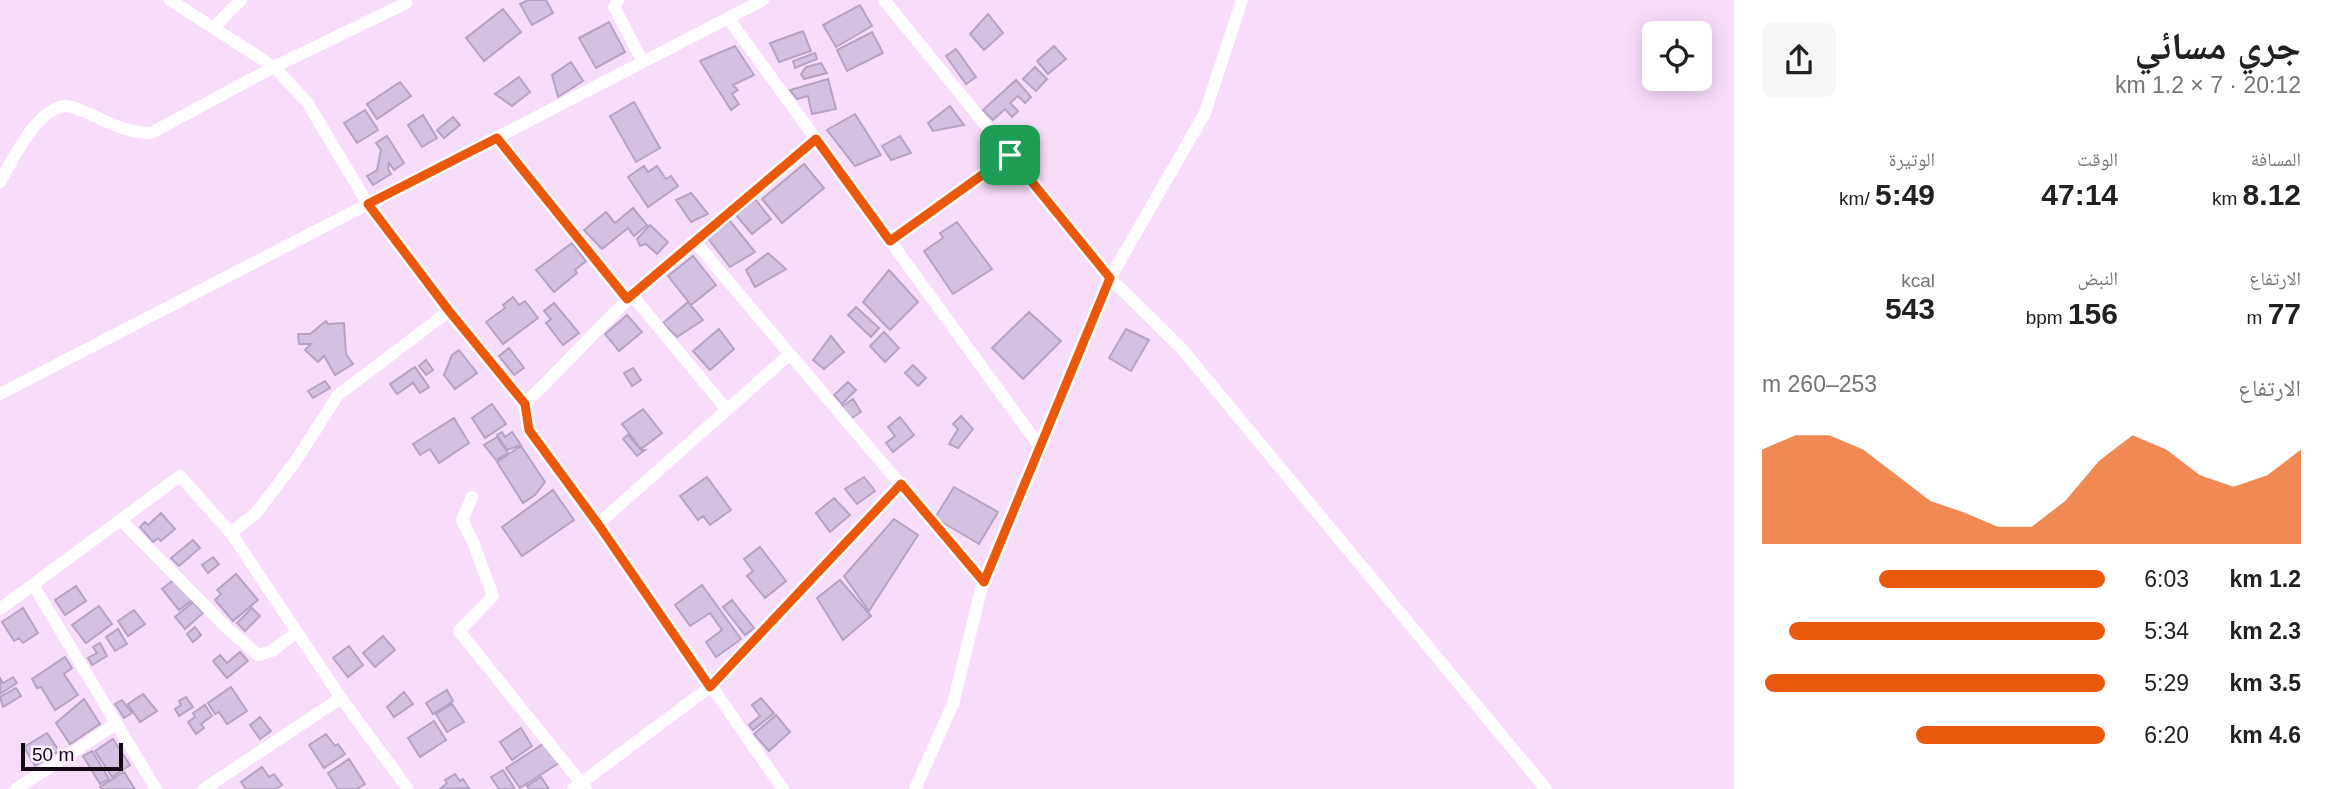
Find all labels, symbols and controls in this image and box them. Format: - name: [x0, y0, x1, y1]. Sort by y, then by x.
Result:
- map controls: [1642, 21, 1712, 91]
- button: locate: [1642, 21, 1712, 91]
- button: share: [1762, 23, 1836, 97]
- text: جري مسائي: [2135, 25, 2301, 67]
- text: 20:12 · 7 × 1.2 km: [2115, 72, 2301, 98]
- pin: [980, 125, 1040, 185]
- icon: arrive: [991, 136, 1029, 174]
- text: الوتيرة: [1889, 149, 1935, 170]
- text: الوقت: [2077, 149, 2118, 170]
- text: المسافة: [2251, 149, 2301, 170]
- text: 5:49: [1875, 178, 1935, 211]
- text: 47:14: [2041, 178, 2118, 211]
- text: 8.12: [2243, 178, 2301, 211]
- text: /km: [1839, 188, 1875, 209]
- text: km: [2212, 188, 2243, 209]
- text: النبض: [2077, 268, 2118, 289]
- text: الارتفاع: [2249, 268, 2301, 289]
- text: kcal: [1901, 270, 1935, 291]
- text: 543: [1885, 292, 1935, 325]
- text: 156: [2068, 297, 2118, 330]
- text: 77: [2268, 297, 2301, 330]
- text: bpm: [2026, 307, 2068, 328]
- text: m: [2247, 307, 2268, 328]
- text: 253–260 m: [1762, 371, 1877, 397]
- text: الارتفاع: [2238, 375, 2301, 401]
- text: 6:03: [2144, 566, 2189, 592]
- text: 1.2 km: [2229, 566, 2301, 592]
- text: 5:34: [2144, 618, 2189, 644]
- text: 2.3 km: [2229, 618, 2301, 644]
- text: 5:29: [2144, 670, 2189, 696]
- text: 3.5 km: [2229, 670, 2301, 696]
- text: 6:20: [2144, 722, 2189, 748]
- text: 4.6 km: [2229, 722, 2301, 748]
- scale bar: [21, 740, 122, 772]
- text: 50 m: [32, 744, 74, 765]

